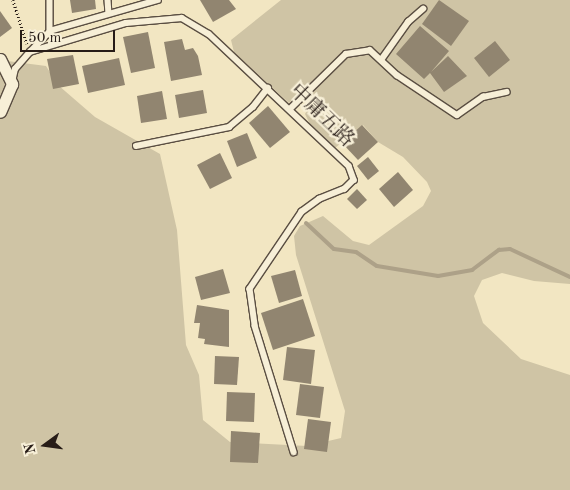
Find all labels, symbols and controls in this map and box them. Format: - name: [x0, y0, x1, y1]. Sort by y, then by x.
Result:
- scale bar: [22, 20, 118, 52]
- text: 50 m: [28, 31, 62, 46]
- street label: 中庸五路: [284, 80, 358, 152]
- north arrow: [20, 420, 70, 470]
- text: N: [22, 442, 39, 456]

